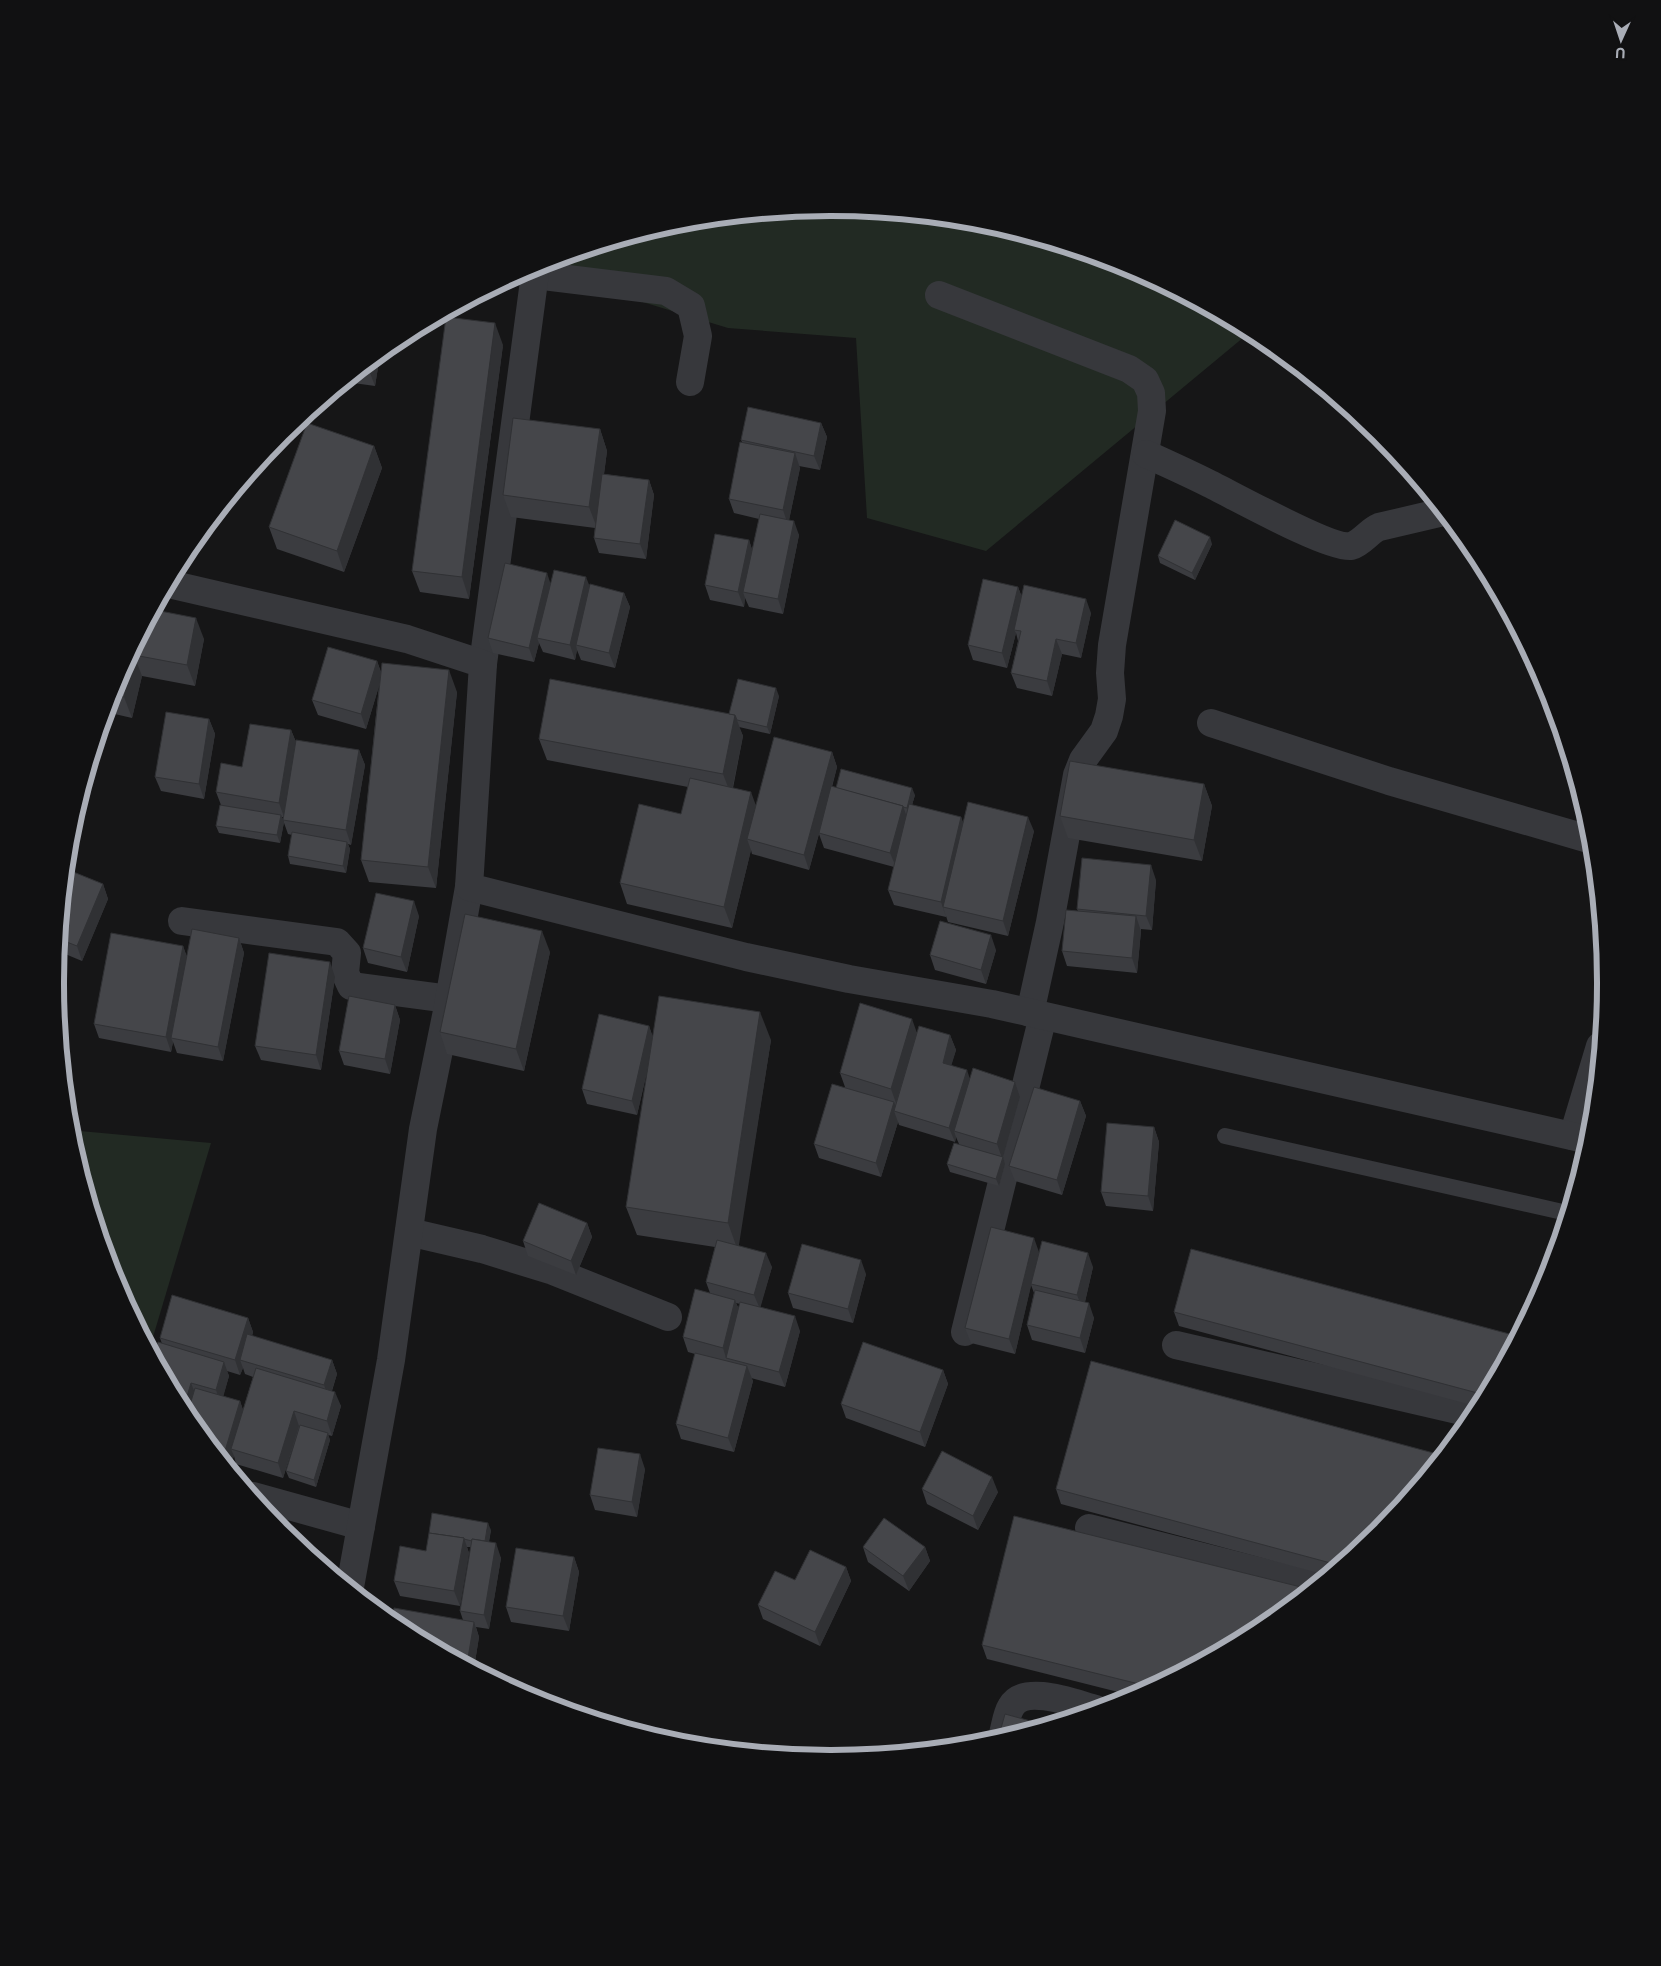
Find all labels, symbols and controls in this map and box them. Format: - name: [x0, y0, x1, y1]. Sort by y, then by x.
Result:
- north arrow: [1596, 15, 1646, 65]
- text: U: [1615, 45, 1626, 62]

